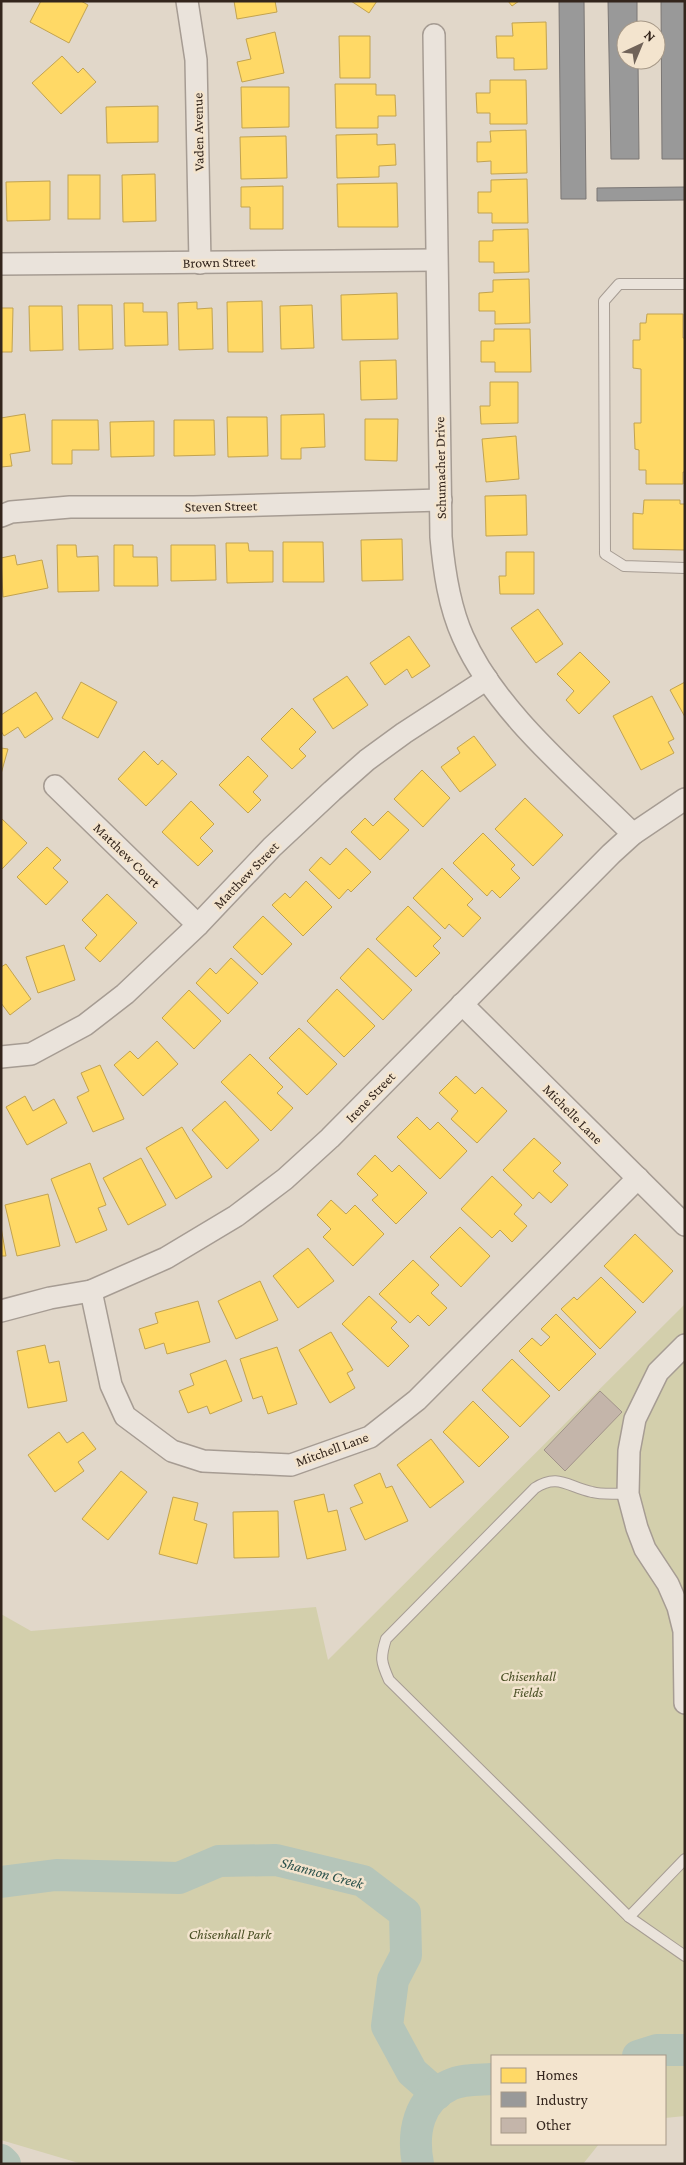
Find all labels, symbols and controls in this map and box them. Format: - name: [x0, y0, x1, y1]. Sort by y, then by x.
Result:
- north arrow: [616, 20, 666, 70]
- text: N: [641, 27, 659, 45]
- street label: Vaden Avenue: [189, 92, 207, 172]
- street label: Brown Street: [183, 253, 256, 271]
- street label: Schumacher Drive: [431, 417, 449, 519]
- street label: Steven Street: [185, 497, 258, 515]
- street label: Matthew Court: [90, 819, 164, 891]
- street label: Matthew Street: [210, 838, 282, 912]
- street label: Irene Street: [342, 1068, 398, 1126]
- street label: Michelle Lane: [540, 1081, 606, 1147]
- street label: Mitchell Lane: [293, 1428, 371, 1470]
- park label: Chisenhall Fields: [500, 1668, 556, 1700]
- water label: Shannon Creek: [279, 1854, 367, 1892]
- park label: Chisenhall Park: [189, 1926, 272, 1942]
- legend: [491, 2055, 666, 2145]
- text: Homes: [536, 2067, 578, 2083]
- text: Industry: [536, 2092, 588, 2109]
- text: Other: [536, 2117, 572, 2133]

